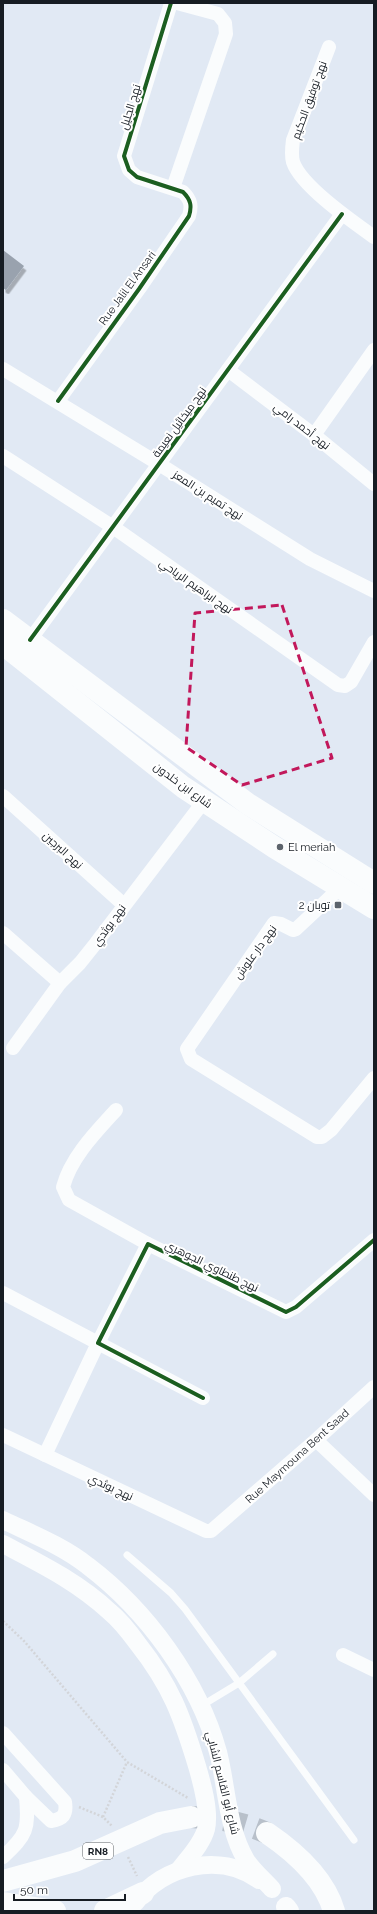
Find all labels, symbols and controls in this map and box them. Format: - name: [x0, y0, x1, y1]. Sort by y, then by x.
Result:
- street label: نهج توفيق الحكيم: [289, 59, 331, 141]
- street label: نهج الجليل: [117, 83, 145, 132]
- street label: Rue Jalil El Ansari: [96, 249, 158, 328]
- street label: نهج ميخائيل نعيمة: [150, 385, 210, 461]
- street label: نهج أحمد رامي: [270, 400, 333, 454]
- street label: نهج تميم بن المعز: [169, 467, 245, 524]
- street label: نهج ابراهيم الرياحي: [155, 556, 235, 618]
- street label: شارع ابن خلدون: [150, 760, 215, 812]
- street label: نهج البرجين: [39, 829, 85, 873]
- place label: El meriah: [288, 841, 335, 854]
- marker: El meriah: [275, 842, 285, 852]
- place label: توبان 2: [299, 899, 330, 912]
- marker: توبان 2: [333, 900, 343, 910]
- street label: نهج بوثدي: [90, 902, 130, 950]
- street label: نهج دار علوش: [231, 923, 280, 982]
- street label: نهج طنطاوي الجوهري: [162, 1238, 261, 1297]
- street label: Rue Maymouna Bent Saad: [243, 1406, 352, 1506]
- street label: نهج بوثدي: [85, 1471, 135, 1505]
- street label: شارع أبو القاسم الشابي: [201, 1730, 243, 1837]
- road number: RN8: [83, 1843, 113, 1859]
- scale bar: [14, 1876, 125, 1902]
- text: 50 m: [20, 1883, 48, 1897]

